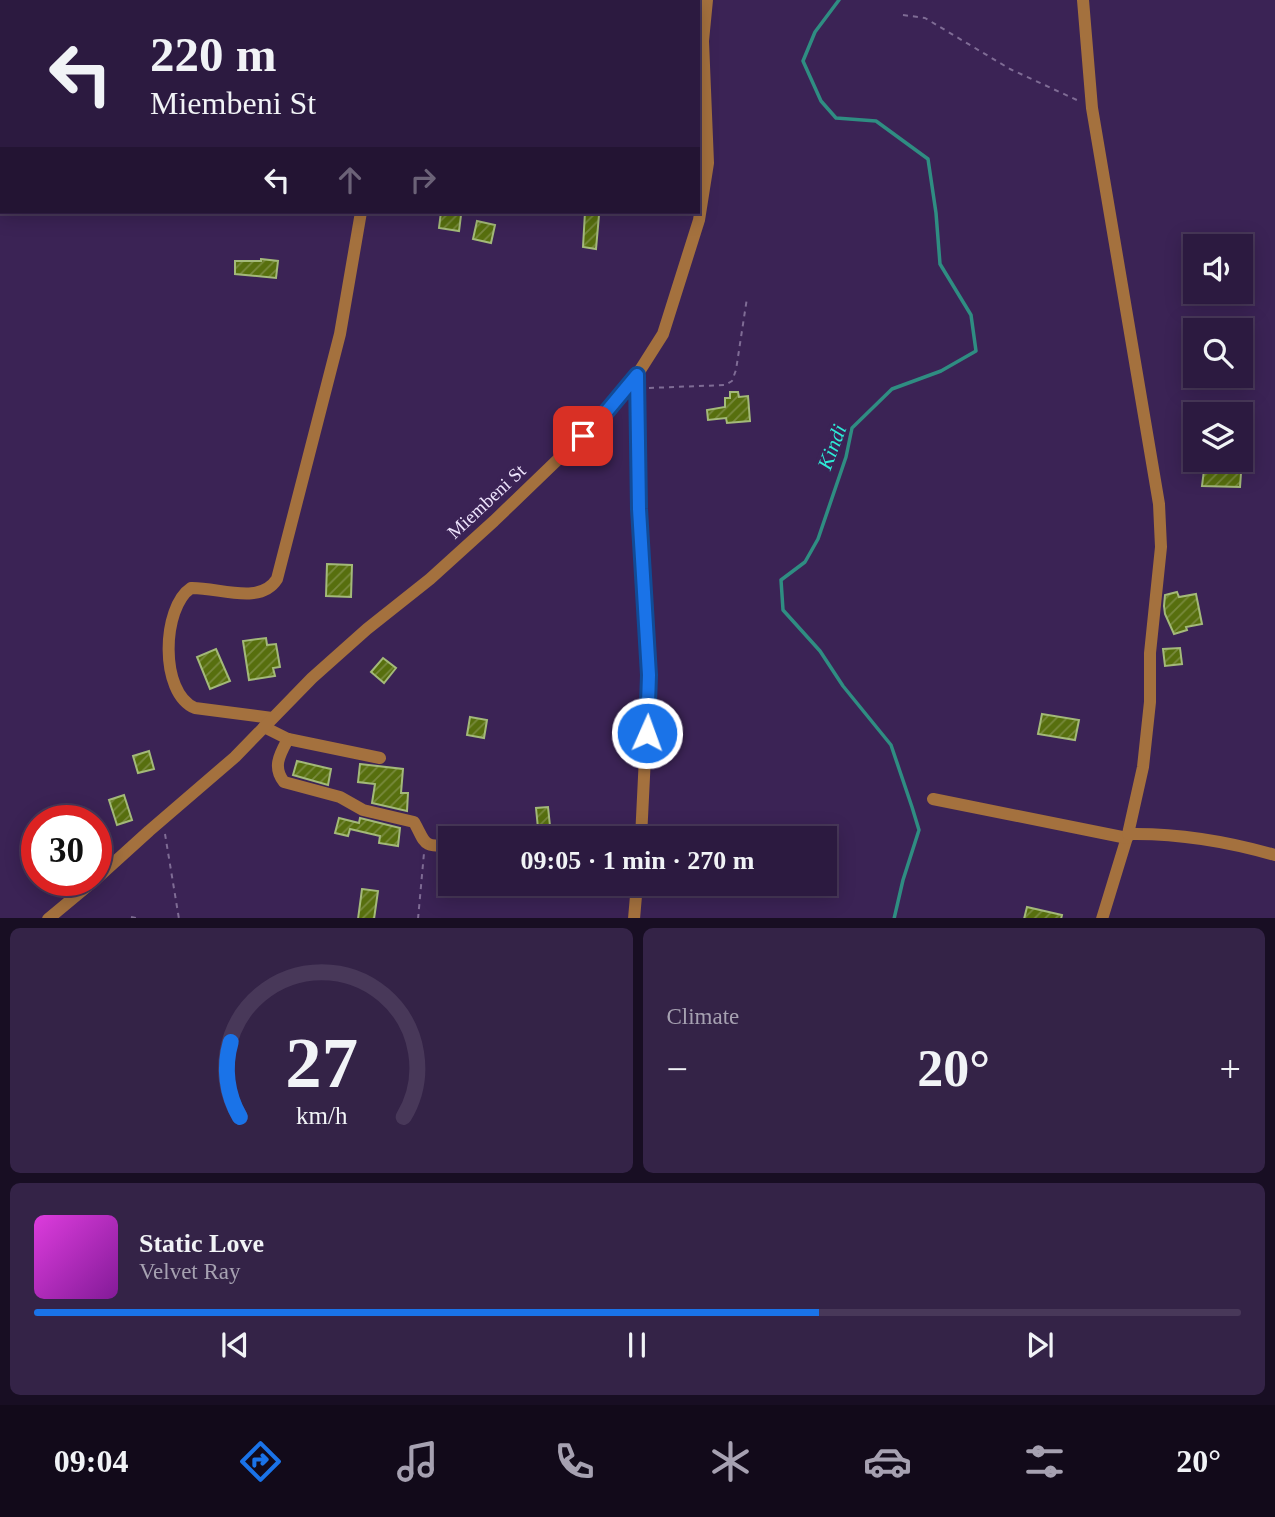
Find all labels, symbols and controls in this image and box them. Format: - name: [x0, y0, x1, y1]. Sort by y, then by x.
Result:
- text: 220 m: [150, 27, 277, 82]
- icon: left: [35, 28, 126, 119]
- text: Miembeni St: [150, 85, 316, 121]
- icon: left: [258, 161, 296, 199]
- icon: ahead: [331, 161, 369, 199]
- icon: right: [404, 161, 442, 199]
- map controls: [1183, 234, 1253, 472]
- button: sound: [1183, 234, 1253, 304]
- button: search: [1183, 318, 1253, 388]
- button: layers: [1183, 402, 1253, 472]
- pin: [553, 406, 613, 466]
- icon: arrive: [564, 417, 602, 455]
- water label: Kindi: [812, 421, 852, 474]
- street label: Miembeni St: [443, 460, 530, 543]
- position arrow: [610, 696, 684, 770]
- speed limit sign: 30: [21, 805, 112, 896]
- text: 09:05 · 1 min · 270 m: [521, 846, 755, 875]
- text: Climate: [667, 1004, 739, 1029]
- text: 27: [285, 1022, 358, 1103]
- text: 20°: [917, 1040, 990, 1097]
- text: −: [667, 1048, 688, 1090]
- text: +: [1220, 1048, 1241, 1090]
- text: km/h: [296, 1101, 347, 1128]
- text: Static Love: [139, 1229, 264, 1258]
- text: Velvet Ray: [139, 1259, 241, 1284]
- icon: previous: [216, 1326, 254, 1364]
- icon: pause: [618, 1326, 656, 1364]
- icon: next: [1021, 1326, 1059, 1364]
- icon: directions: [236, 1437, 285, 1486]
- icon: music: [393, 1437, 442, 1486]
- icon: phone: [550, 1437, 599, 1486]
- icon: climate: [706, 1437, 755, 1486]
- icon: car: [863, 1437, 912, 1486]
- icon: filters: [1020, 1437, 1069, 1486]
- text: 09:04: [54, 1443, 129, 1479]
- text: 20°: [1176, 1443, 1221, 1479]

